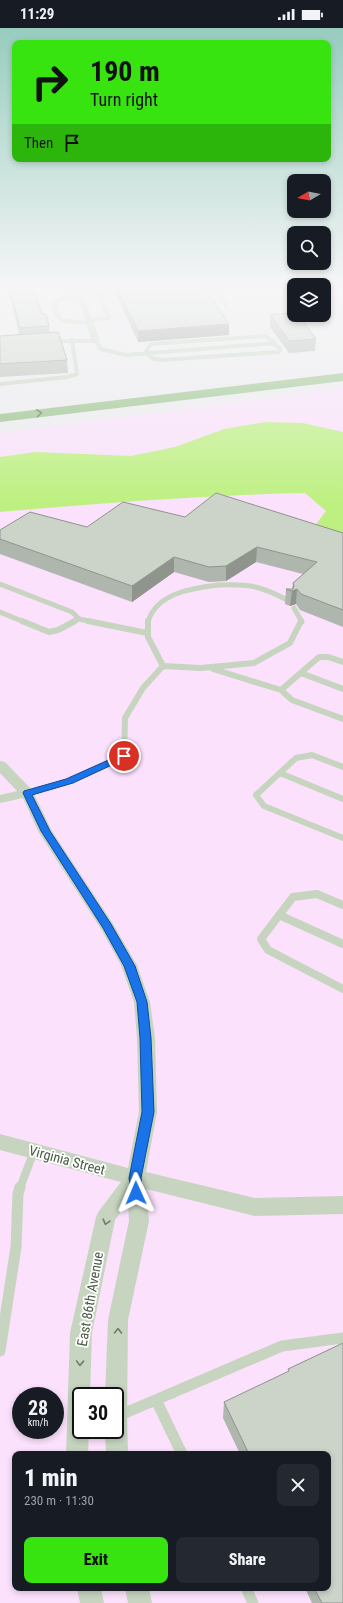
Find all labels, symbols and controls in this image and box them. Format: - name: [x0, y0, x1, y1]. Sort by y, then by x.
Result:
- text: 11:29: [20, 5, 54, 23]
- text: 190 m: [90, 55, 160, 88]
- icon: right: [24, 56, 76, 108]
- text: Turn right: [90, 89, 158, 110]
- icon: arrive: [61, 132, 83, 154]
- text: Then: [24, 134, 53, 152]
- north arrow: [287, 174, 331, 218]
- map controls: [287, 174, 331, 322]
- button: search: [287, 226, 331, 270]
- button: layers: [287, 278, 331, 322]
- one-way arrow: [36, 409, 42, 418]
- pin: [107, 739, 141, 773]
- icon: arrive: [113, 745, 135, 767]
- street label: Virginia Street: [27, 1142, 107, 1178]
- position arrow: [115, 1172, 157, 1214]
- one-way arrow: [102, 1218, 110, 1225]
- street label: East 86th Avenue: [74, 1250, 106, 1347]
- one-way arrow: [114, 1328, 122, 1334]
- one-way arrow: [75, 1360, 84, 1366]
- speed limit sign: 30: [72, 1387, 124, 1439]
- text: 28: [28, 1396, 48, 1420]
- text: km/h: [28, 1417, 48, 1428]
- text: 1 min: [24, 1464, 78, 1492]
- button: close: [277, 1464, 319, 1506]
- text: 230 m · 11:30: [24, 1493, 94, 1508]
- button: Exit: [24, 1537, 168, 1583]
- button: Share: [176, 1537, 319, 1583]

